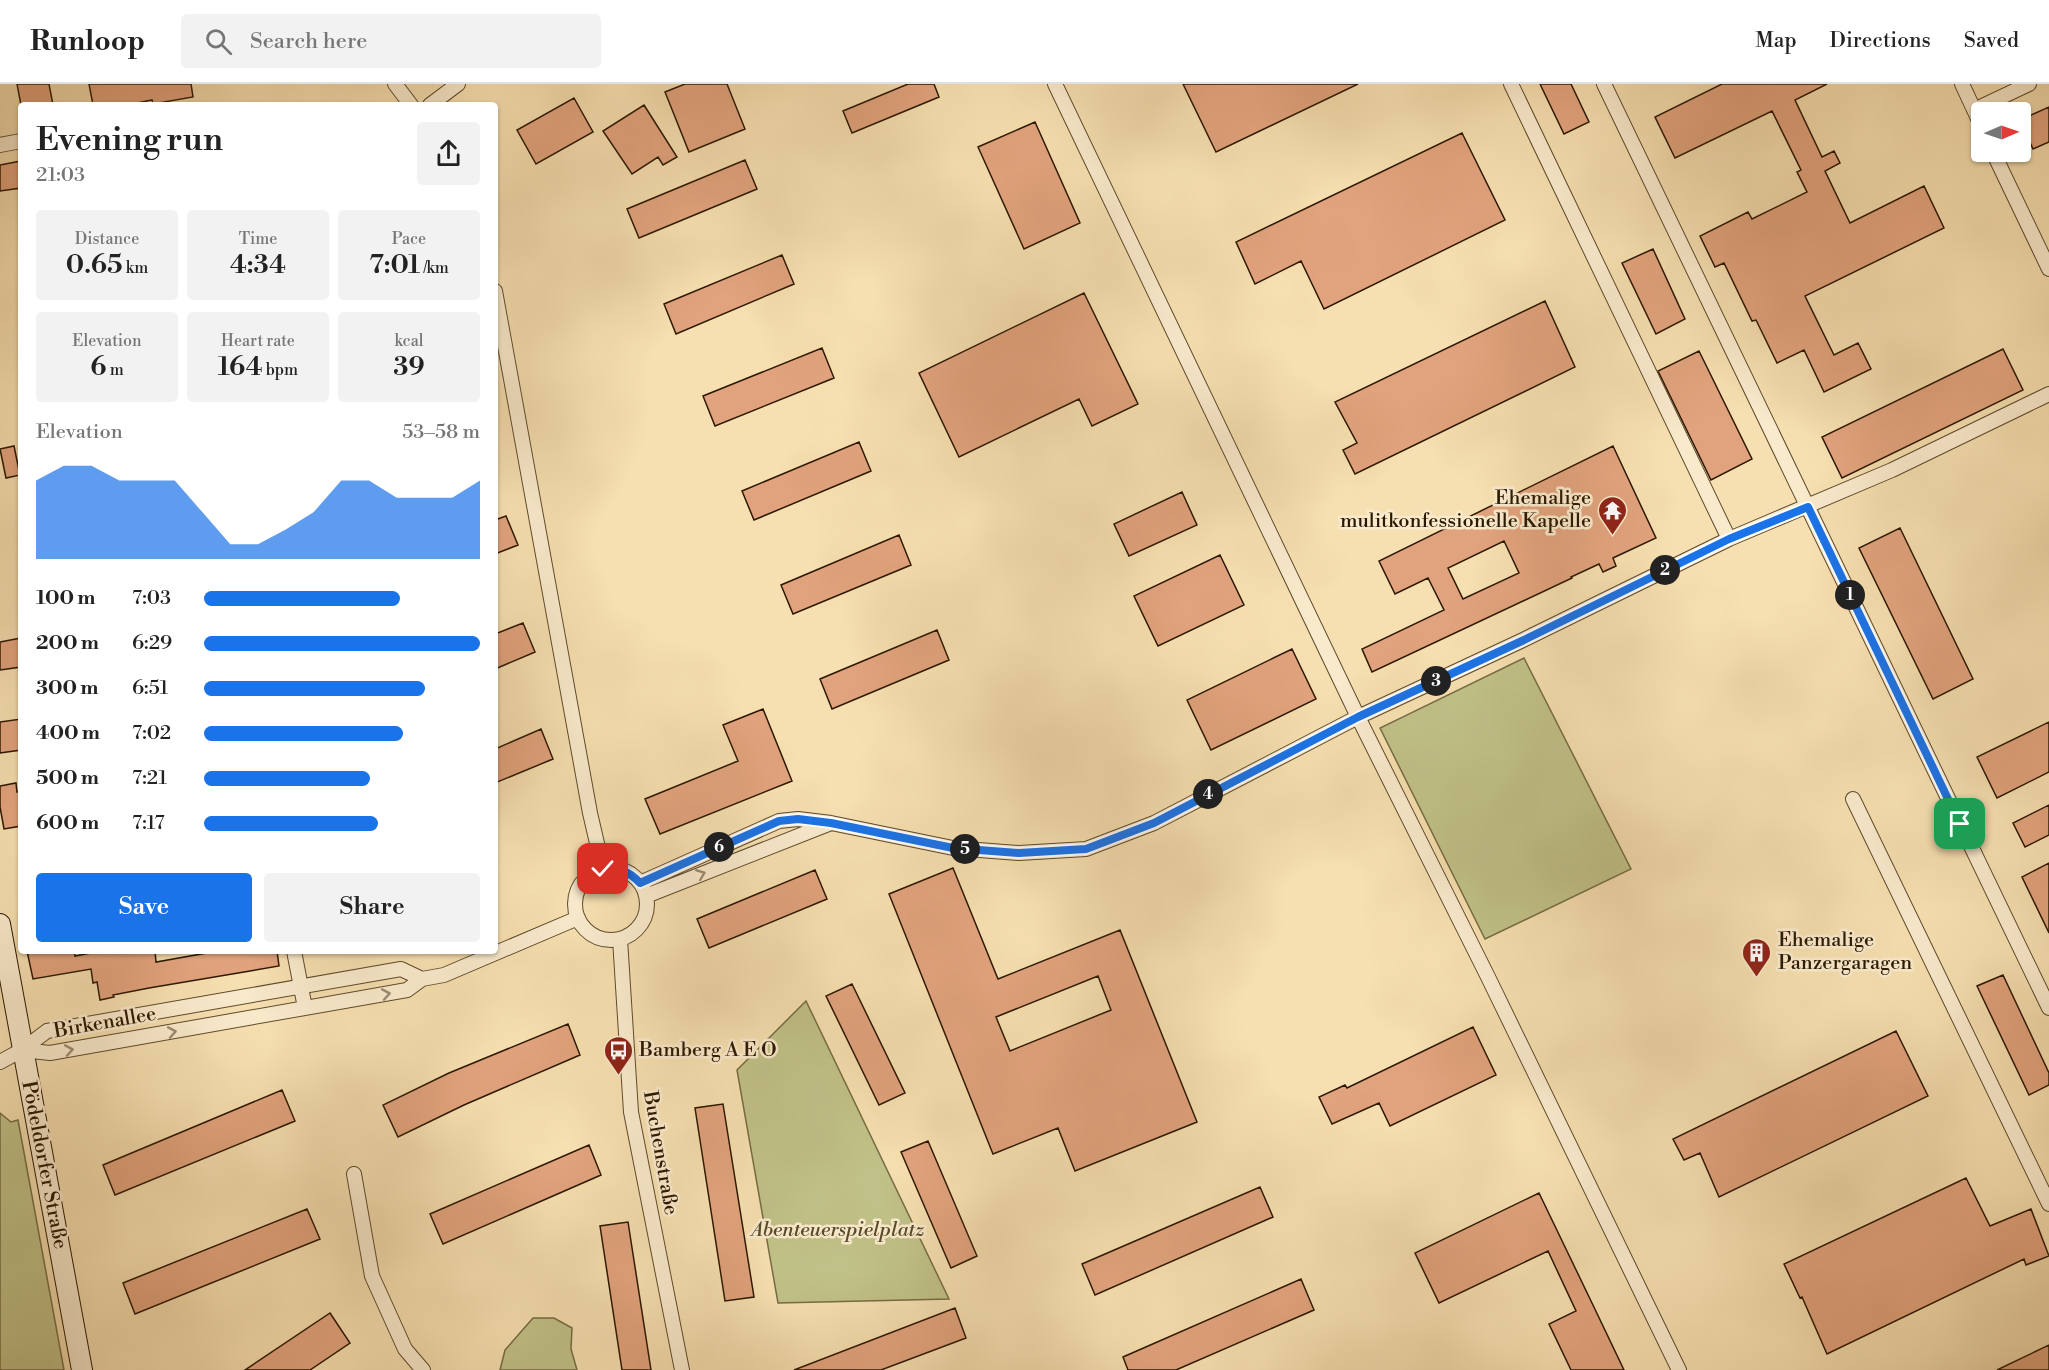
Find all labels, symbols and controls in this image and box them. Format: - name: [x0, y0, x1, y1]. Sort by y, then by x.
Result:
- search box: [181, 14, 601, 68]
- text: Runloop: [30, 24, 145, 59]
- icon: search: [202, 25, 235, 58]
- text: Search here: [250, 28, 367, 55]
- text: Map: [1755, 28, 1797, 54]
- text: Directions: [1830, 28, 1931, 54]
- text: Saved: [1964, 28, 2019, 54]
- north arrow: [1971, 102, 2031, 162]
- map controls: [1971, 102, 2031, 162]
- text: Evening run: [36, 120, 223, 161]
- button: share: [417, 122, 480, 185]
- text: 21:03: [36, 163, 85, 188]
- text: Distance: [75, 229, 139, 249]
- text: Time: [239, 229, 277, 249]
- text: Pace: [392, 229, 426, 249]
- text: 0.65: [66, 249, 123, 281]
- text: 4:34: [230, 249, 286, 281]
- text: 7:01: [369, 249, 420, 281]
- text: km: [123, 258, 148, 278]
- text: /km: [420, 258, 449, 278]
- text: Elevation: [72, 331, 142, 351]
- text: Heart rate: [221, 331, 295, 351]
- text: kcal: [394, 331, 424, 351]
- text: 6: [90, 351, 106, 383]
- text: 164: [218, 351, 262, 383]
- text: 39: [393, 351, 425, 383]
- text: m: [106, 360, 124, 380]
- text: bpm: [262, 360, 298, 380]
- text: Elevation: [36, 420, 123, 445]
- text: 53–58 m: [402, 420, 480, 445]
- place label: Ehemalige mulitkonfessionelle Kapelle: [1340, 486, 1591, 534]
- temple icon: Ehemalige mulitkonfessionelle Kapelle: [1596, 494, 1628, 536]
- pin: 2: [1650, 555, 1680, 585]
- text: 2: [1660, 560, 1670, 580]
- pin: 1: [1835, 580, 1865, 610]
- text: 1: [1846, 585, 1854, 605]
- text: 100 m: [36, 586, 95, 611]
- text: 7:03: [132, 586, 171, 611]
- text: 200 m: [36, 631, 99, 656]
- text: 6:29: [132, 631, 172, 656]
- pin: 3: [1421, 666, 1451, 696]
- text: 3: [1431, 671, 1441, 691]
- text: 300 m: [36, 676, 99, 701]
- text: 6:51: [132, 676, 168, 701]
- text: 400 m: [36, 721, 100, 746]
- text: 7:02: [132, 721, 171, 746]
- text: 500 m: [36, 766, 99, 791]
- text: 7:21: [132, 766, 167, 791]
- pin: 4: [1193, 779, 1223, 809]
- text: 4: [1203, 784, 1213, 804]
- pin: [1934, 798, 1985, 849]
- icon: arrive: [1943, 807, 1976, 840]
- text: 600 m: [36, 811, 99, 836]
- text: 7:17: [132, 811, 165, 836]
- pin: 6: [704, 832, 734, 862]
- pin: 5: [950, 834, 980, 864]
- text: 6: [714, 837, 724, 857]
- text: 5: [960, 839, 970, 859]
- pin: [577, 843, 628, 894]
- icon: check: [586, 852, 619, 885]
- one-way arrow: [694, 869, 705, 881]
- button: Save: [36, 873, 252, 942]
- button: Share: [264, 873, 480, 942]
- place label: Ehemalige Panzergaragen: [1778, 928, 1912, 976]
- building icon: Ehemalige Panzergaragen: [1741, 936, 1773, 978]
- one-way arrow: [381, 988, 391, 1001]
- street label: Birkenallee: [51, 1002, 158, 1044]
- one-way arrow: [167, 1026, 177, 1039]
- bus stop icon: Bamberg A E O: [602, 1034, 634, 1076]
- place label: Bamberg A E O: [638, 1038, 777, 1063]
- one-way arrow: [64, 1044, 74, 1057]
- street label: Pödeldorfer Straße: [15, 1079, 73, 1251]
- street label: Buchenstraße: [637, 1088, 683, 1217]
- park label: Abenteuerspielplatz: [749, 1218, 925, 1243]

